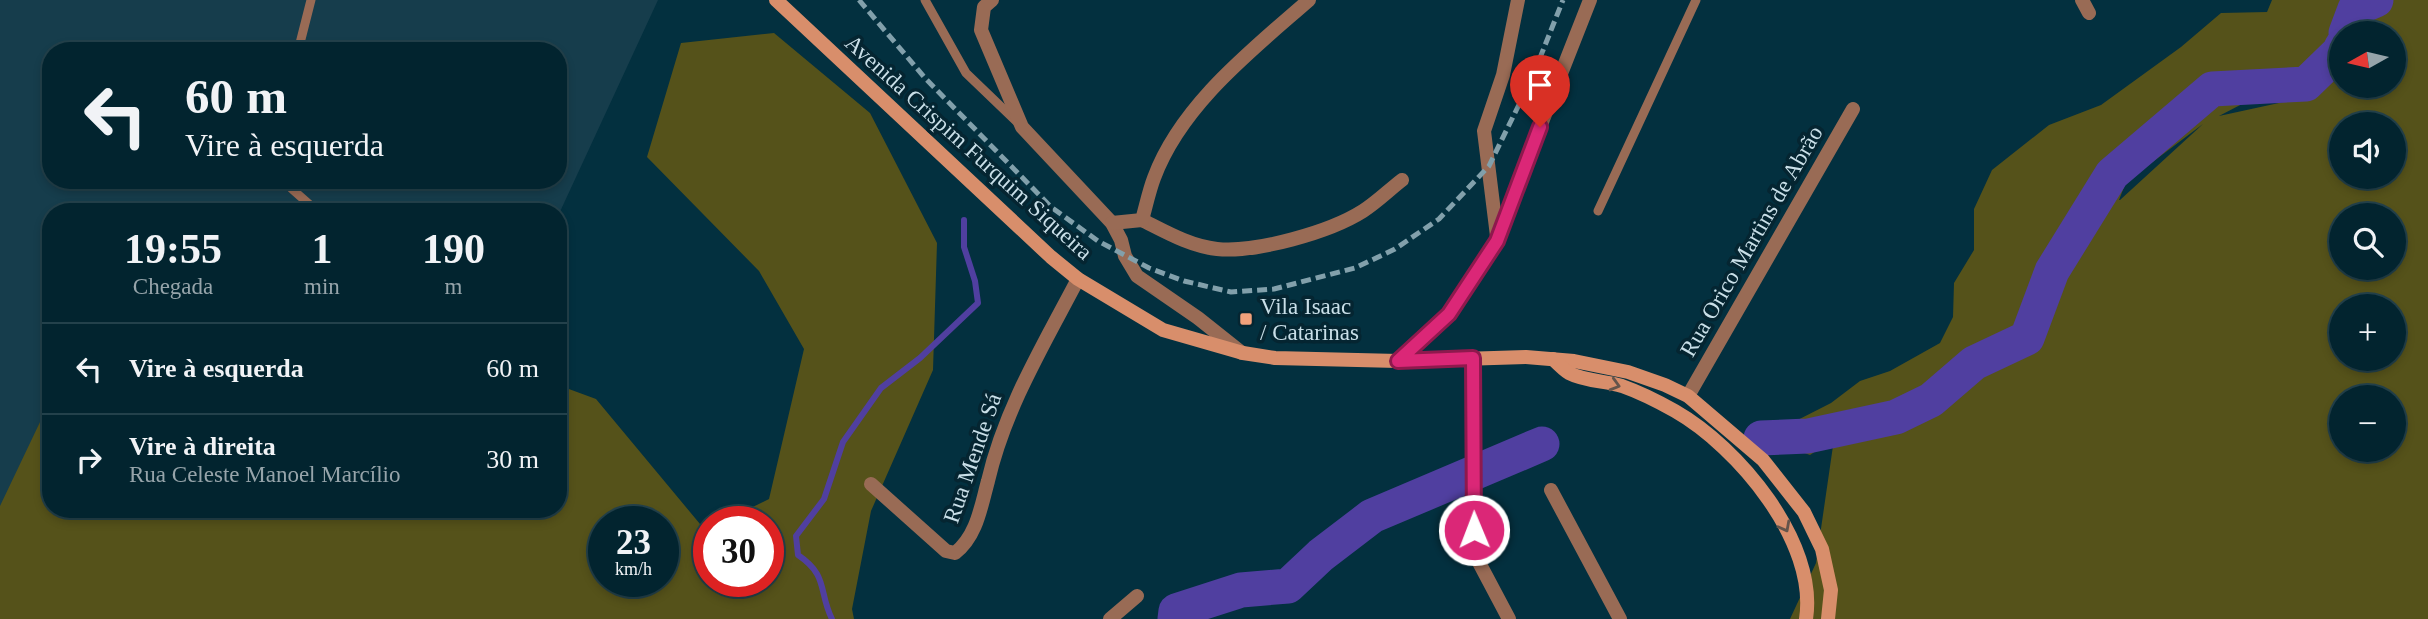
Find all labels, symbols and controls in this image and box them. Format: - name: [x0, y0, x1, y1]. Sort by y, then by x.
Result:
- north arrow: [2329, 21, 2406, 98]
- map controls: [2329, 21, 2406, 462]
- street label: Avenida Crispim Furquim Siqueira: [840, 30, 1097, 265]
- pin: [1510, 55, 1570, 127]
- icon: arrive: [1521, 66, 1559, 104]
- text: 60 m: [185, 69, 287, 124]
- icon: left: [70, 70, 161, 161]
- button: sound: [2329, 112, 2406, 189]
- street label: Rua Orico Martins de Abrão: [1675, 122, 1828, 361]
- text: Vire à esquerda: [185, 127, 384, 163]
- button: search: [2329, 203, 2406, 280]
- text: 19:55: [124, 226, 222, 272]
- text: 1: [311, 226, 332, 272]
- text: 190: [422, 226, 485, 272]
- text: Chegada: [133, 274, 213, 299]
- text: min: [304, 274, 340, 299]
- text: m: [444, 274, 462, 299]
- place label: Vila Isaac / Catarinas: [1260, 294, 1359, 345]
- button: +: [2329, 294, 2406, 371]
- marker: Vila Isaac / Catarinas: [1238, 311, 1254, 327]
- icon: left: [70, 350, 108, 388]
- text: Vire à esquerda: [129, 354, 304, 383]
- text: 60 m: [486, 354, 539, 383]
- one-way arrow: [1608, 377, 1620, 391]
- button: −: [2329, 385, 2406, 462]
- street label: Rua Mende Sá: [939, 390, 1006, 526]
- text: Vire à direita: [129, 432, 276, 461]
- icon: right: [70, 441, 108, 479]
- text: 30 m: [486, 445, 539, 474]
- text: Rua Celeste Manoel Marcílio: [129, 462, 400, 487]
- position arrow: [1437, 493, 1511, 567]
- speed limit sign: 30: [693, 506, 784, 597]
- one-way arrow: [1777, 519, 1790, 532]
- text: 23: [616, 523, 651, 562]
- text: km/h: [615, 559, 652, 579]

